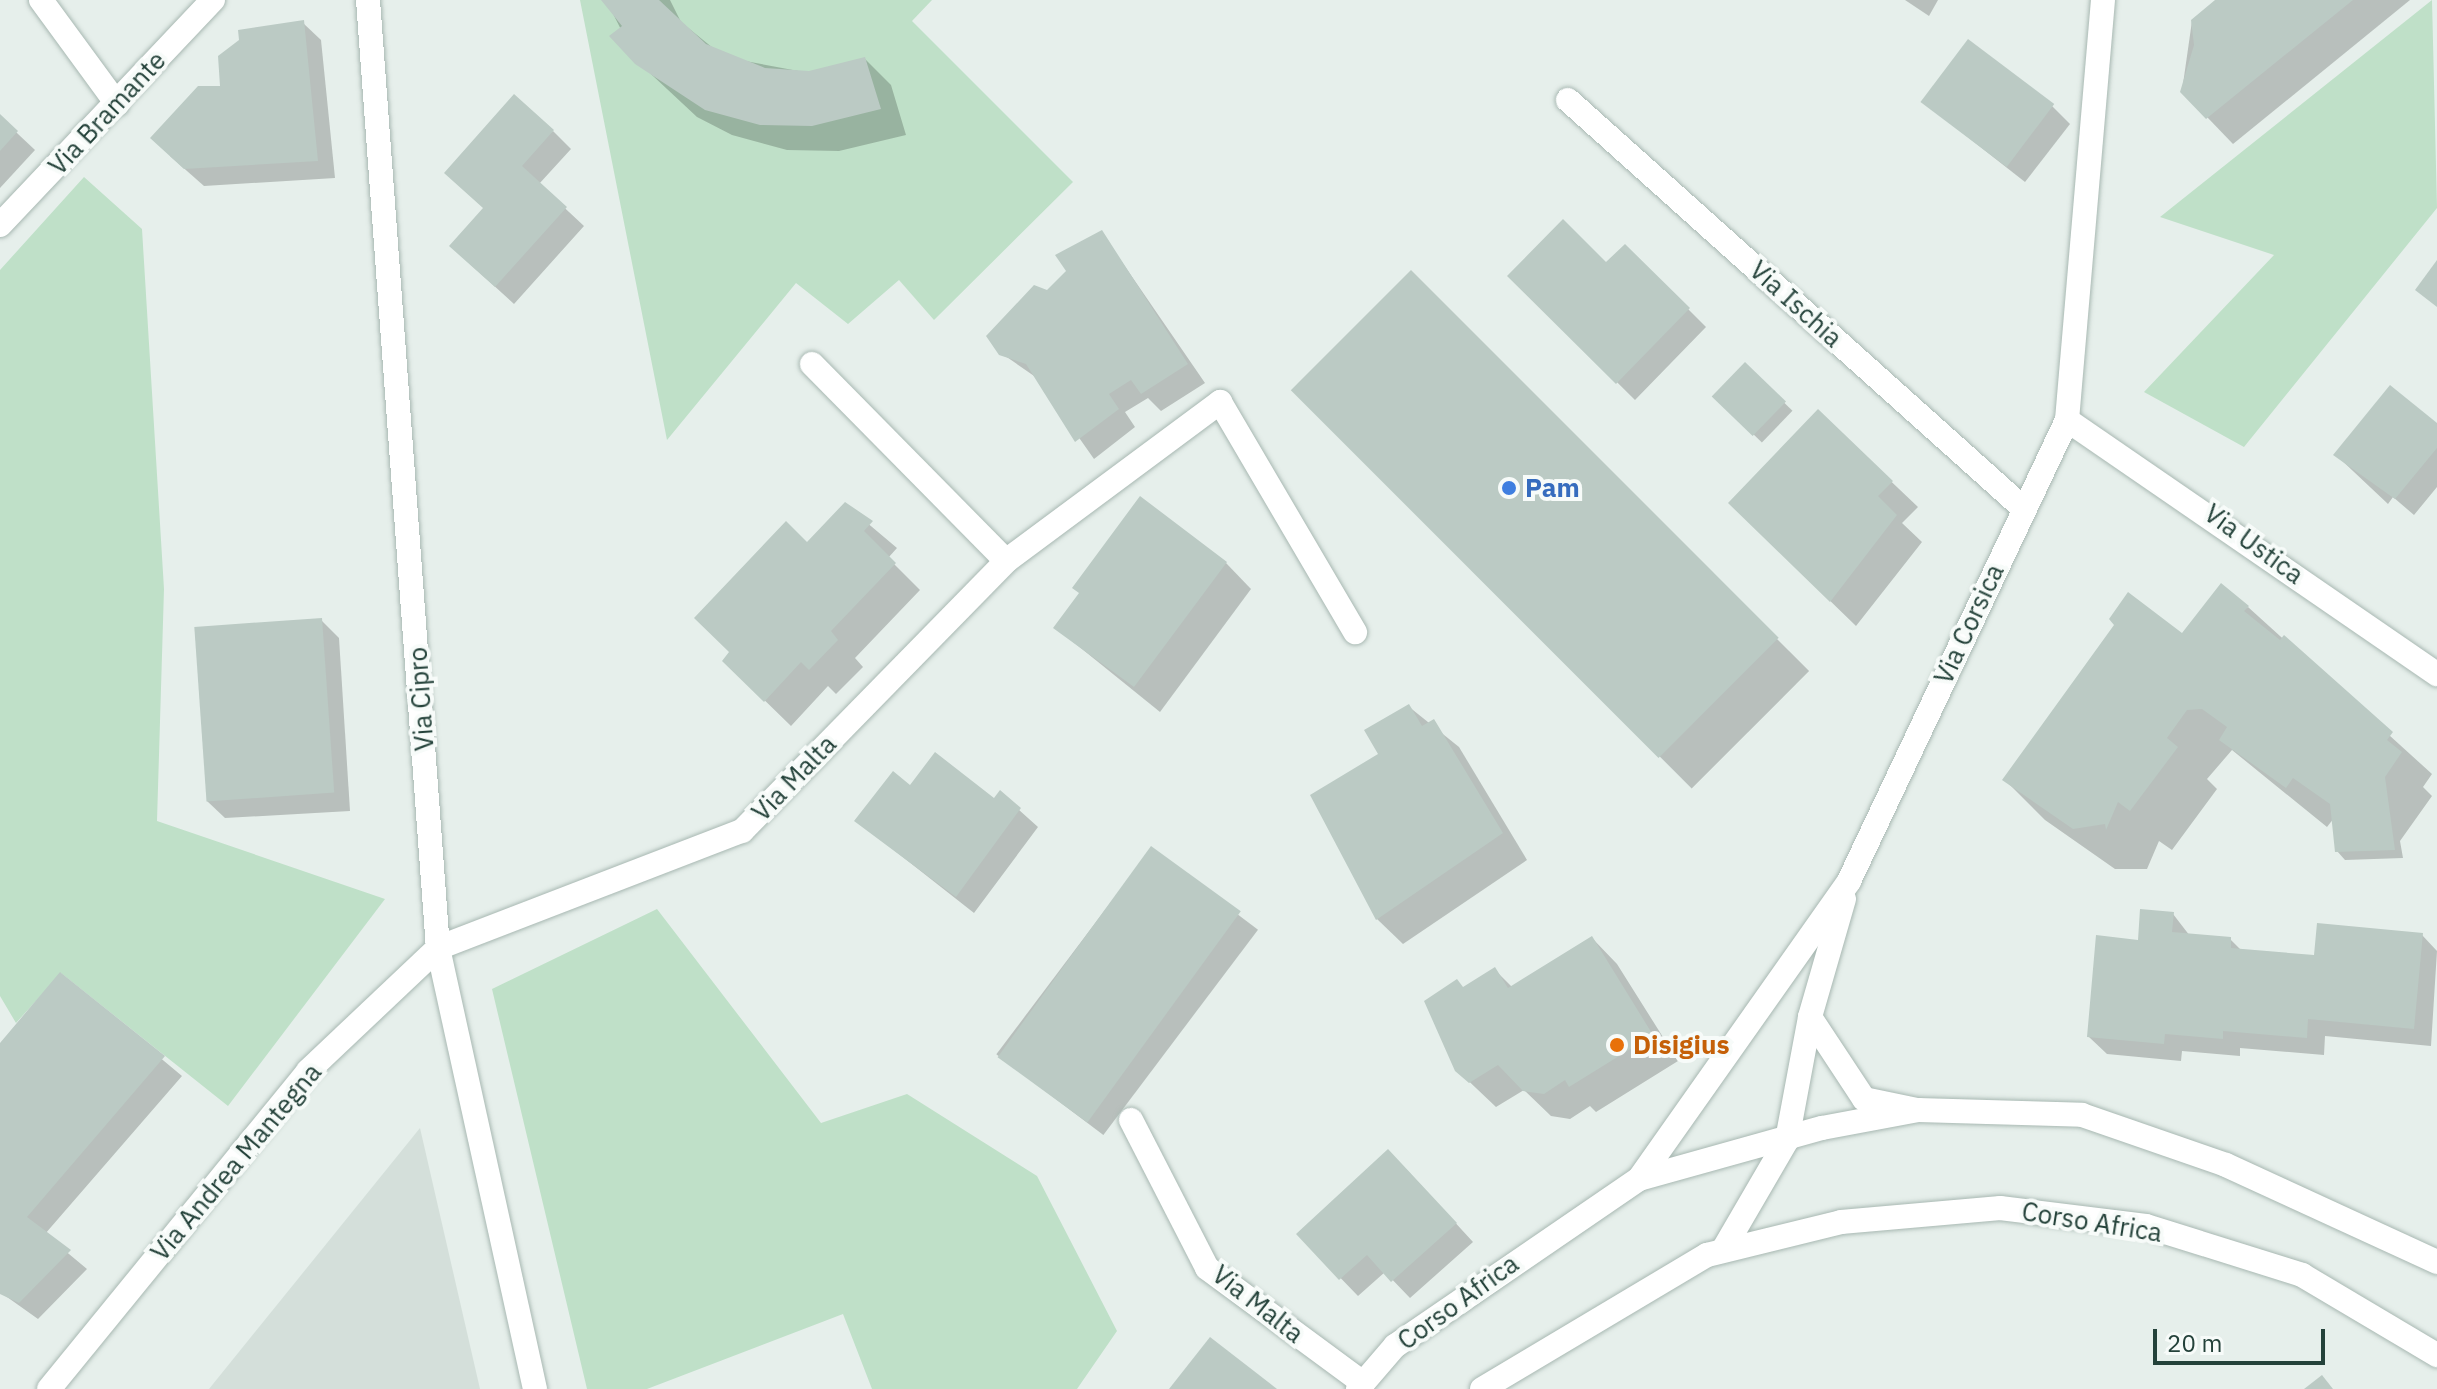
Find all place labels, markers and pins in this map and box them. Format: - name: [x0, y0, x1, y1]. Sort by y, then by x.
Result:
- place label: Pam: [1525, 472, 1580, 504]
- marker: Pam: [1500, 479, 1518, 497]
- place label: Disigius: [1633, 1029, 1729, 1061]
- marker: Disigius: [1608, 1036, 1626, 1054]

